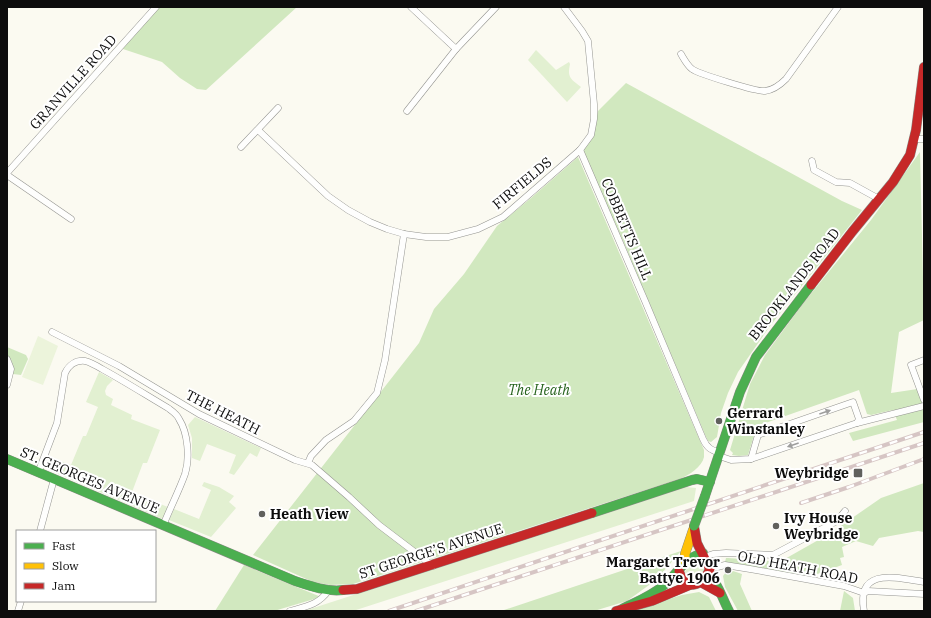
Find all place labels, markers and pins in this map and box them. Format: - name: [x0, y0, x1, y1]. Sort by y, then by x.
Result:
- place label: Gerrard Winstanley: [727, 404, 805, 438]
- marker: Gerrard Winstanley: [714, 416, 724, 426]
- place label: Weybridge: [774, 464, 849, 482]
- marker: Weybridge: [852, 467, 864, 479]
- place label: Heath View: [270, 505, 349, 523]
- marker: Heath View: [257, 509, 267, 519]
- place label: Ivy House Weybridge: [784, 509, 859, 543]
- marker: Ivy House Weybridge: [771, 521, 781, 531]
- place label: Margaret Trevor Battye 1906: [606, 553, 720, 587]
- marker: Margaret Trevor Battye 1906: [723, 565, 733, 575]

